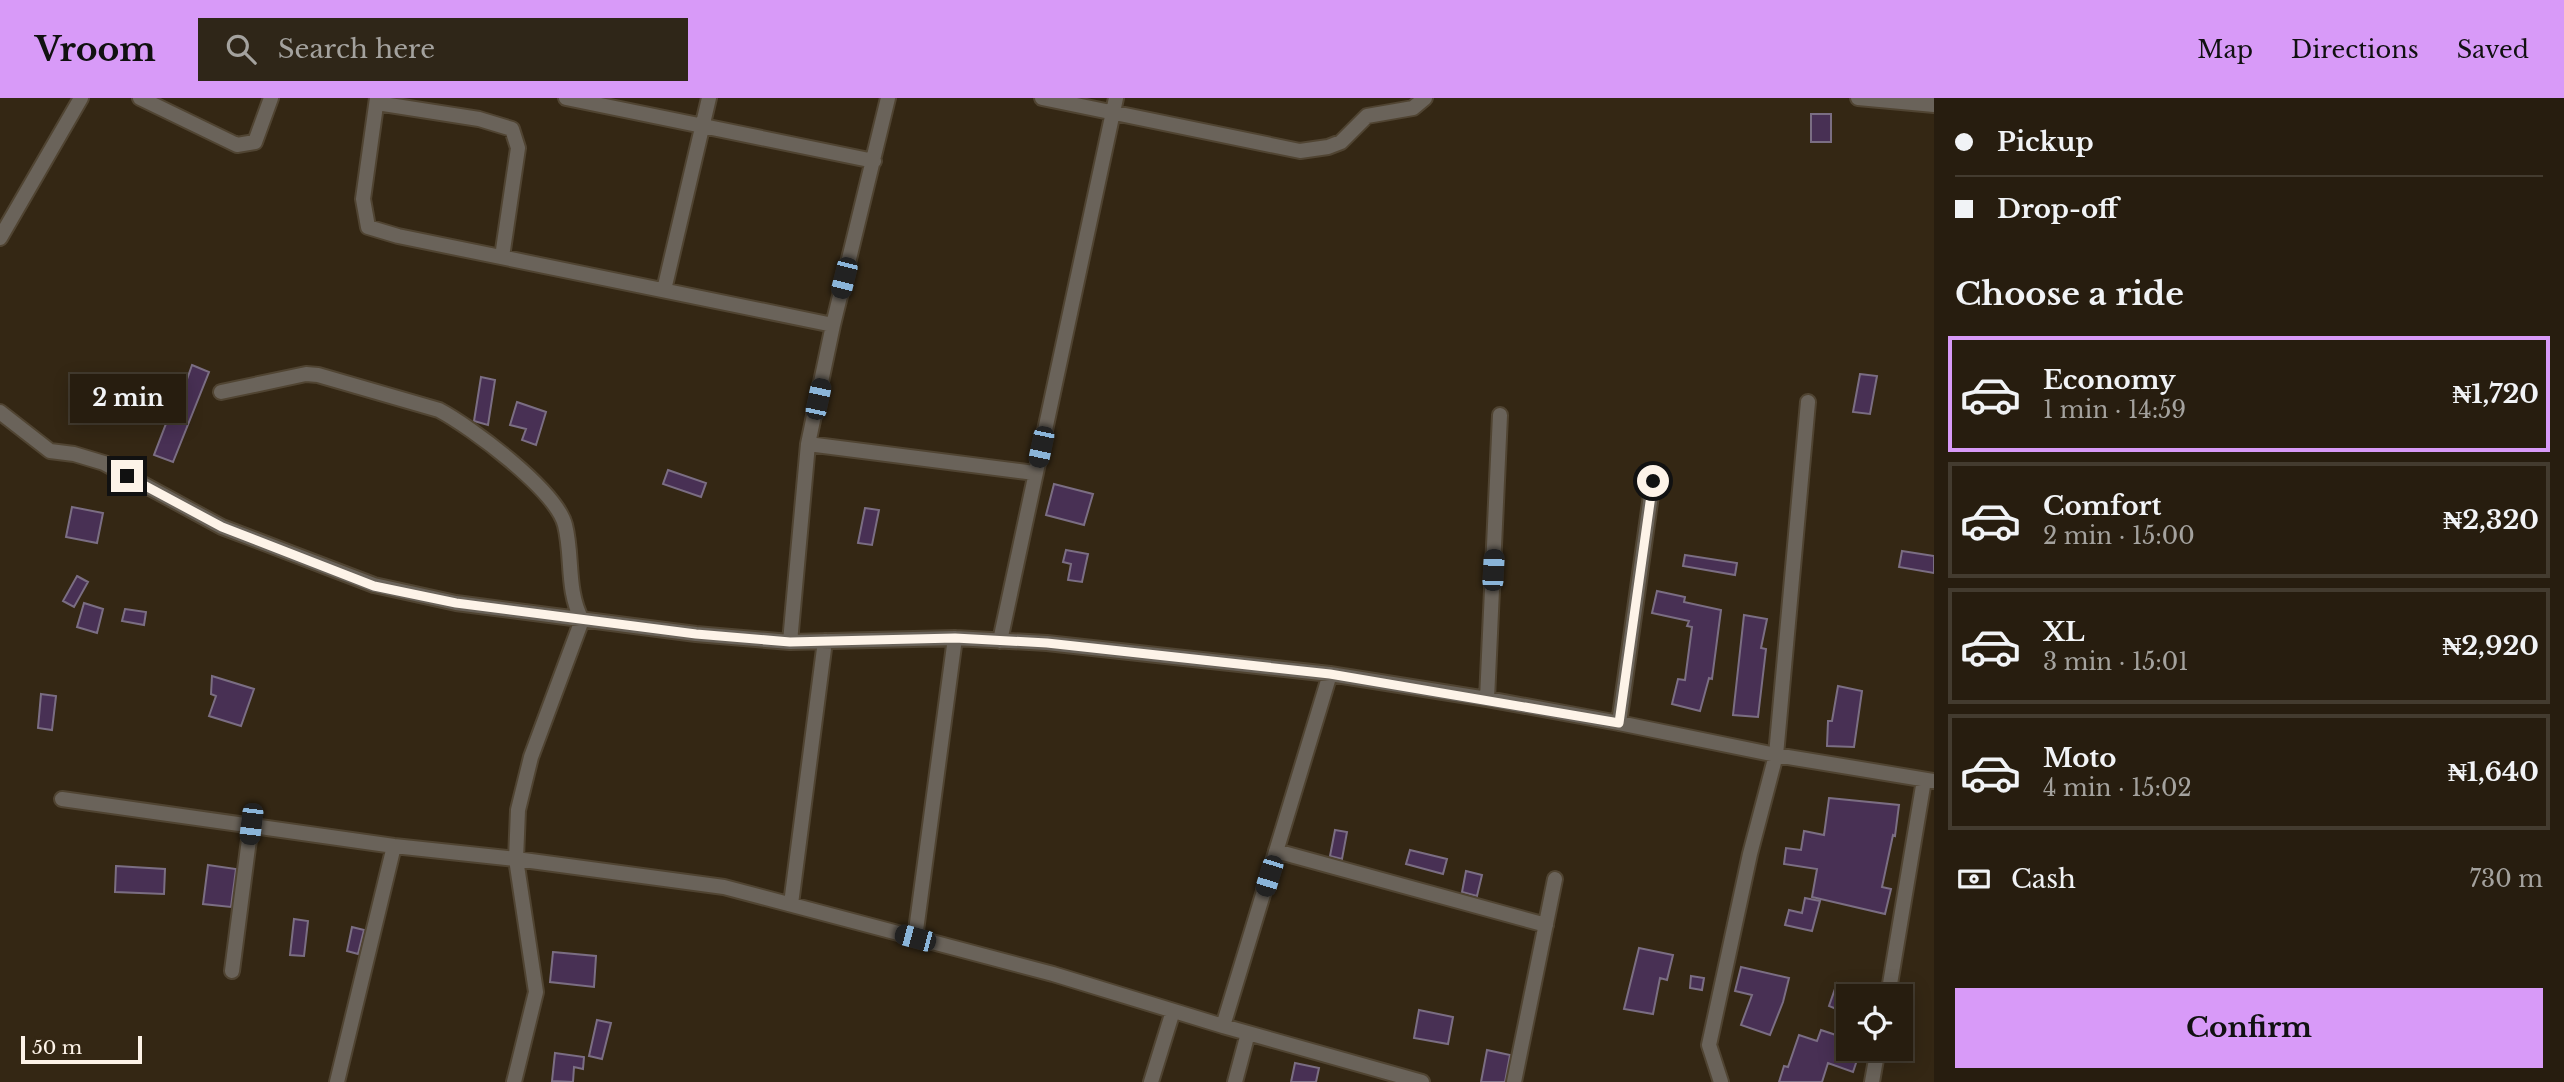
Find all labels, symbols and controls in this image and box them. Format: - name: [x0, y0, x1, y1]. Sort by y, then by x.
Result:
- search box: [198, 18, 688, 81]
- text: Vroom: [35, 29, 156, 70]
- icon: search: [222, 30, 260, 68]
- text: Search here: [278, 33, 435, 65]
- text: Map: [2197, 35, 2253, 64]
- text: Directions: [2291, 35, 2419, 64]
- text: Saved: [2457, 35, 2529, 64]
- text: Pickup: [1997, 126, 2094, 158]
- text: Drop-off: [1997, 193, 2118, 225]
- car: [829, 255, 860, 301]
- text: Choose a ride: [1955, 274, 2184, 314]
- icon: car: [1959, 363, 2022, 426]
- text: Economy: [2043, 364, 2176, 396]
- callout: 2 min: [69, 374, 185, 424]
- car: [804, 376, 833, 422]
- text: ₦1,720: [2452, 378, 2539, 410]
- text: 2 min: [92, 384, 164, 412]
- text: 1 min · 14:59: [2043, 396, 2186, 424]
- car: [1027, 424, 1056, 470]
- route end: [111, 460, 143, 492]
- route start: [1637, 465, 1669, 497]
- icon: car: [1959, 489, 2022, 552]
- text: Comfort: [2043, 490, 2161, 522]
- text: ₦2,320: [2443, 504, 2539, 536]
- text: 2 min · 15:00: [2043, 522, 2195, 550]
- car: [1482, 548, 1505, 592]
- icon: car: [1959, 615, 2022, 678]
- text: XL: [2043, 616, 2085, 648]
- text: ₦2,920: [2442, 630, 2539, 662]
- text: 3 min · 15:01: [2043, 648, 2188, 676]
- icon: car: [1959, 741, 2022, 804]
- text: Moto: [2043, 742, 2116, 774]
- text: ₦1,640: [2448, 756, 2539, 788]
- text: 4 min · 15:02: [2043, 774, 2192, 802]
- car: [239, 802, 264, 846]
- car: [1253, 853, 1286, 899]
- icon: cash: [1955, 860, 1993, 898]
- text: Cash: [2011, 863, 2076, 895]
- text: 730 m: [2470, 865, 2543, 893]
- car: [892, 922, 939, 954]
- map controls: [1836, 984, 1913, 1061]
- button: locate: [1836, 984, 1913, 1061]
- button: Confirm: [1955, 988, 2543, 1068]
- scale bar: [21, 1033, 142, 1065]
- text: 50 m: [32, 1036, 82, 1059]

